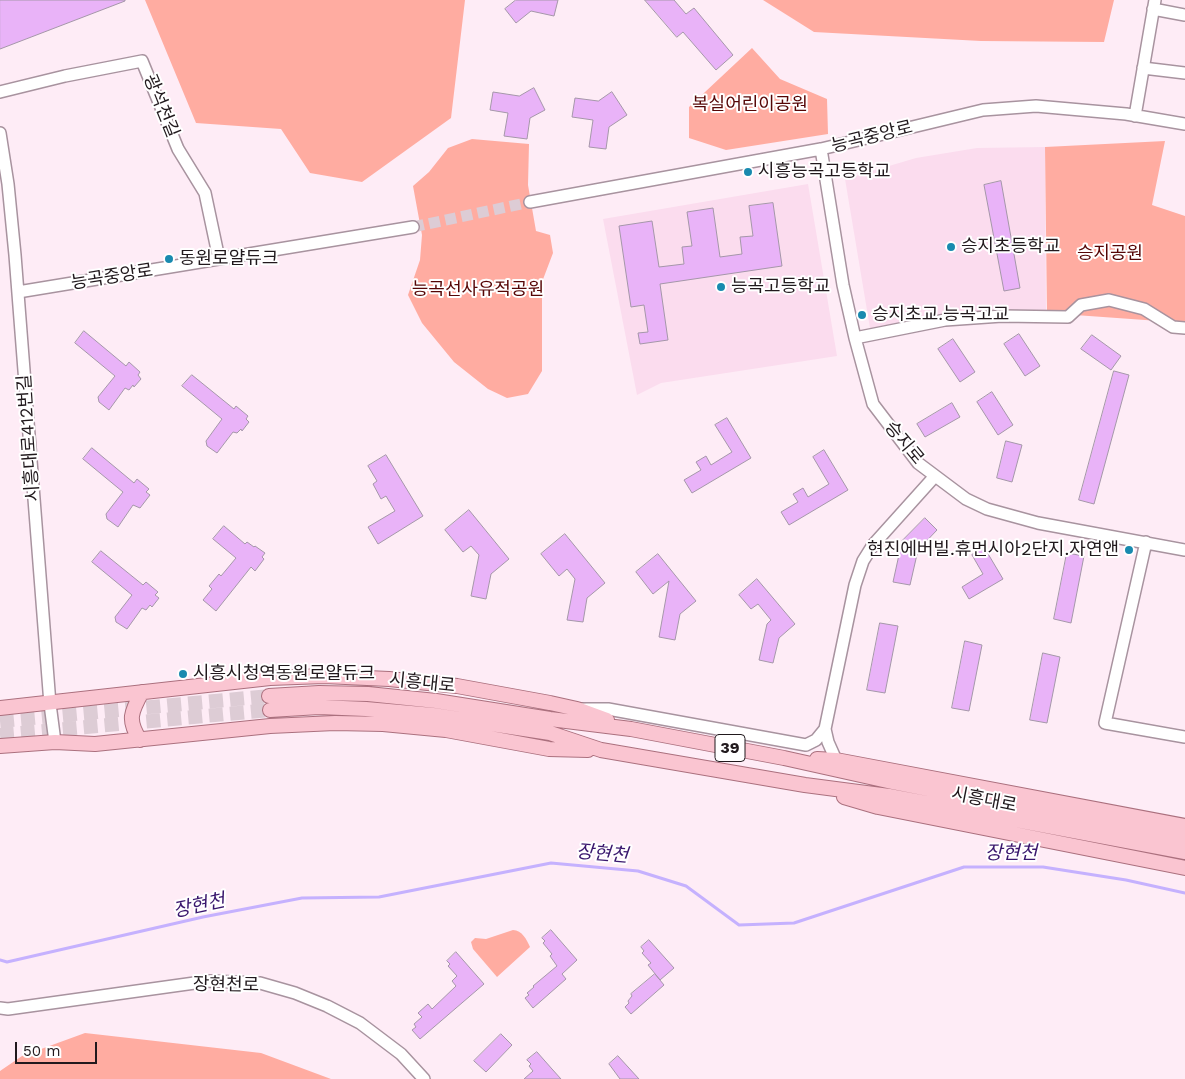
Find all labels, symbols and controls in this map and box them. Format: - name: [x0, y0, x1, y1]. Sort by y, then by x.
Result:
- street label: 광석천길: [139, 71, 183, 141]
- park label: 복실어린이공원: [692, 94, 808, 116]
- street label: 능곡중앙로: [829, 117, 915, 157]
- place label: 시흥능곡고등학교: [758, 161, 890, 183]
- marker: 시흥능곡고등학교: [742, 166, 754, 178]
- place label: 승지초등학교: [961, 236, 1060, 258]
- marker: 승지초등학교: [945, 241, 957, 253]
- park label: 승지공원: [1077, 243, 1143, 265]
- place label: 동원로얄듀크: [179, 248, 278, 270]
- marker: 동원로얄듀크: [163, 253, 175, 265]
- street label: 능곡중앙로: [69, 260, 155, 294]
- place label: 능곡고등학교: [731, 276, 830, 298]
- park label: 능곡선사유적공원: [412, 279, 544, 301]
- marker: 능곡고등학교: [715, 281, 727, 293]
- place label: 승지초교.능곡고교: [872, 304, 1009, 326]
- marker: 승지초교.능곡고교: [856, 309, 868, 321]
- street label: 시흥대로412번길: [14, 374, 44, 502]
- street label: 승지로: [880, 417, 928, 469]
- place label: 현진에버빌.휴먼시아2단지.자연앤: [867, 539, 1119, 561]
- marker: 현진에버빌.휴먼시아2단지.자연앤: [1123, 544, 1135, 556]
- place label: 시흥시청역동원로얄듀크: [193, 663, 375, 685]
- marker: 시흥시청역동원로얄듀크: [177, 668, 189, 680]
- street label: 시흥대로: [388, 669, 456, 697]
- road number: 39: [715, 734, 745, 761]
- street label: 시흥대로: [949, 783, 1019, 817]
- water label: 장현천: [575, 840, 629, 868]
- water label: 장현천: [985, 842, 1037, 864]
- water label: 장현천: [171, 889, 227, 923]
- street label: 장현천로: [193, 974, 259, 996]
- scale bar: [18, 1032, 100, 1064]
- text: 50 m: [23, 1042, 60, 1060]

